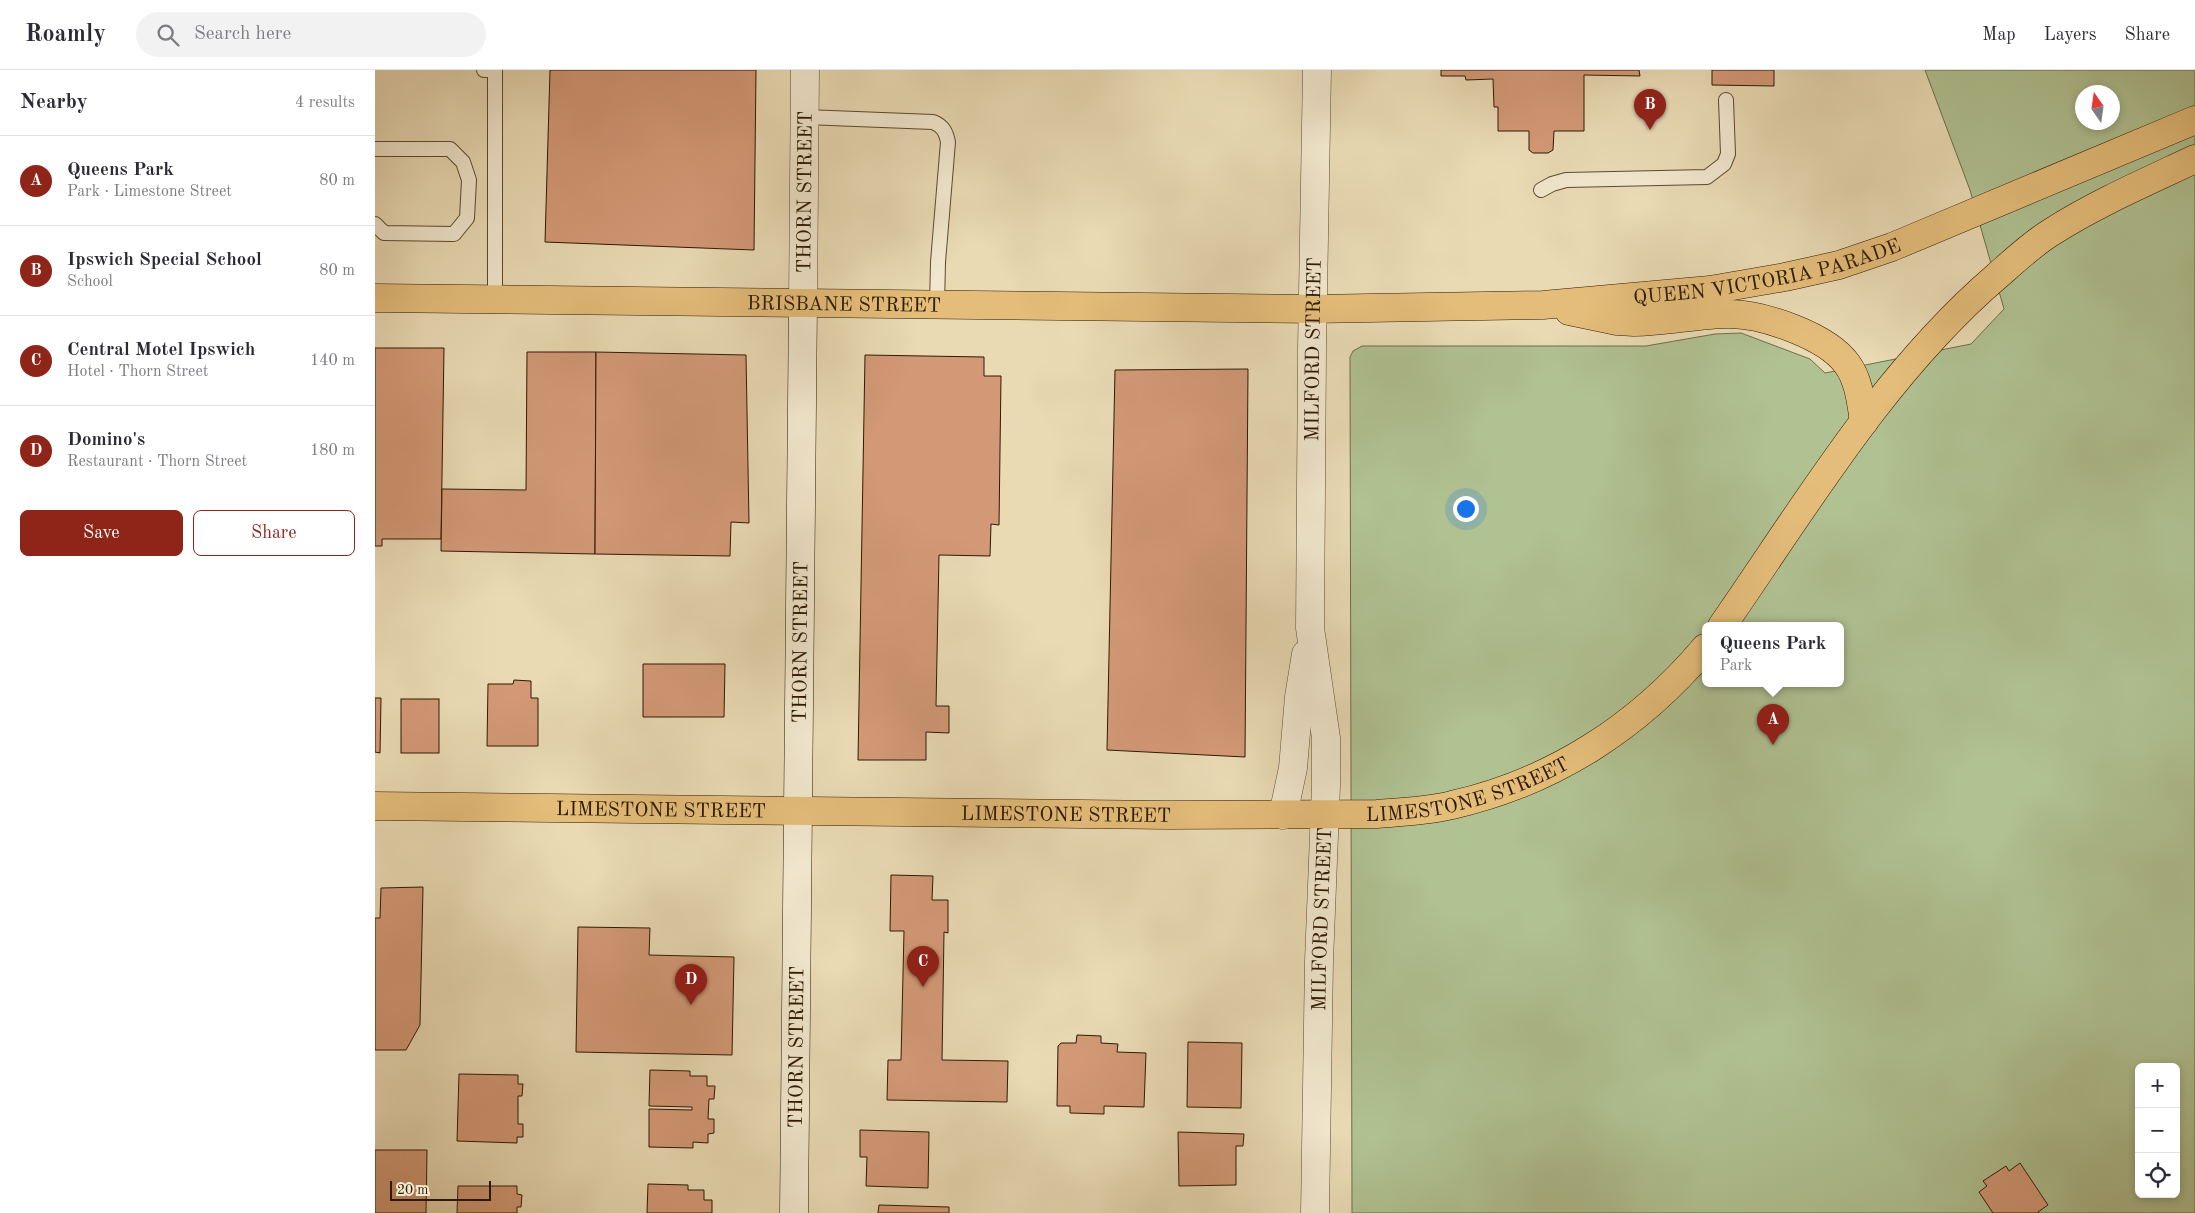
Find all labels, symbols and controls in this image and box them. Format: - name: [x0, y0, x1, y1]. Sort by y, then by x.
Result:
- search box: [136, 12, 486, 57]
- icon: search: [154, 21, 182, 49]
- text: Roamly: [25, 23, 106, 47]
- text: Search here: [194, 25, 291, 44]
- text: Map: [1982, 26, 2016, 44]
- text: Layers: [2044, 26, 2096, 44]
- text: Share: [2124, 26, 2170, 44]
- north arrow: [2075, 85, 2120, 130]
- pin: B: [1634, 89, 1666, 130]
- text: Nearby: [20, 92, 88, 113]
- text: 4 results: [295, 95, 355, 111]
- street label: THORN STREET: [795, 111, 817, 273]
- text: Queens Park: [67, 161, 174, 180]
- text: A: [30, 173, 42, 189]
- text: 80 m: [319, 173, 355, 189]
- text: Park · Limestone Street: [67, 184, 232, 200]
- street label: QUEEN VICTORIA PARADE: [1632, 236, 1904, 309]
- text: Ipswich Special School: [67, 251, 262, 270]
- street label: MILFORD STREET: [1303, 257, 1326, 441]
- text: B: [30, 263, 42, 279]
- text: 80 m: [319, 263, 355, 279]
- text: School: [67, 274, 113, 290]
- street label: BRISBANE STREET: [747, 294, 941, 317]
- text: Central Motel Ipswich: [67, 341, 255, 360]
- text: C: [31, 353, 41, 369]
- text: 140 m: [310, 353, 355, 369]
- text: Hotel · Thorn Street: [67, 364, 208, 380]
- text: Domino's: [67, 431, 145, 450]
- text: D: [30, 443, 42, 459]
- text: 180 m: [310, 443, 355, 459]
- text: Restaurant · Thorn Street: [67, 454, 247, 470]
- your location: [1453, 496, 1479, 522]
- button: Save: [20, 510, 183, 556]
- button: Share: [193, 510, 355, 556]
- street label: THORN STREET: [791, 561, 812, 723]
- popup: [1702, 622, 1844, 687]
- text: Queens Park: [1719, 635, 1827, 654]
- text: Park: [1719, 658, 1752, 674]
- pin: A: [1757, 704, 1789, 745]
- street label: LIMESTONE STREET: [1366, 755, 1573, 826]
- street label: LIMESTONE STREET: [556, 800, 766, 822]
- street label: LIMESTONE STREET: [961, 805, 1171, 827]
- street label: MILFORD STREET: [1310, 827, 1336, 1011]
- pin: C: [907, 946, 939, 987]
- pin: D: [675, 964, 707, 1005]
- street label: THORN STREET: [787, 966, 808, 1128]
- map controls: [2135, 1063, 2180, 1198]
- button: +: [2135, 1063, 2180, 1108]
- button: −: [2135, 1108, 2180, 1153]
- button: locate: [2135, 1153, 2180, 1198]
- scale bar: [390, 1178, 491, 1201]
- text: 20 m: [397, 1183, 428, 1197]

